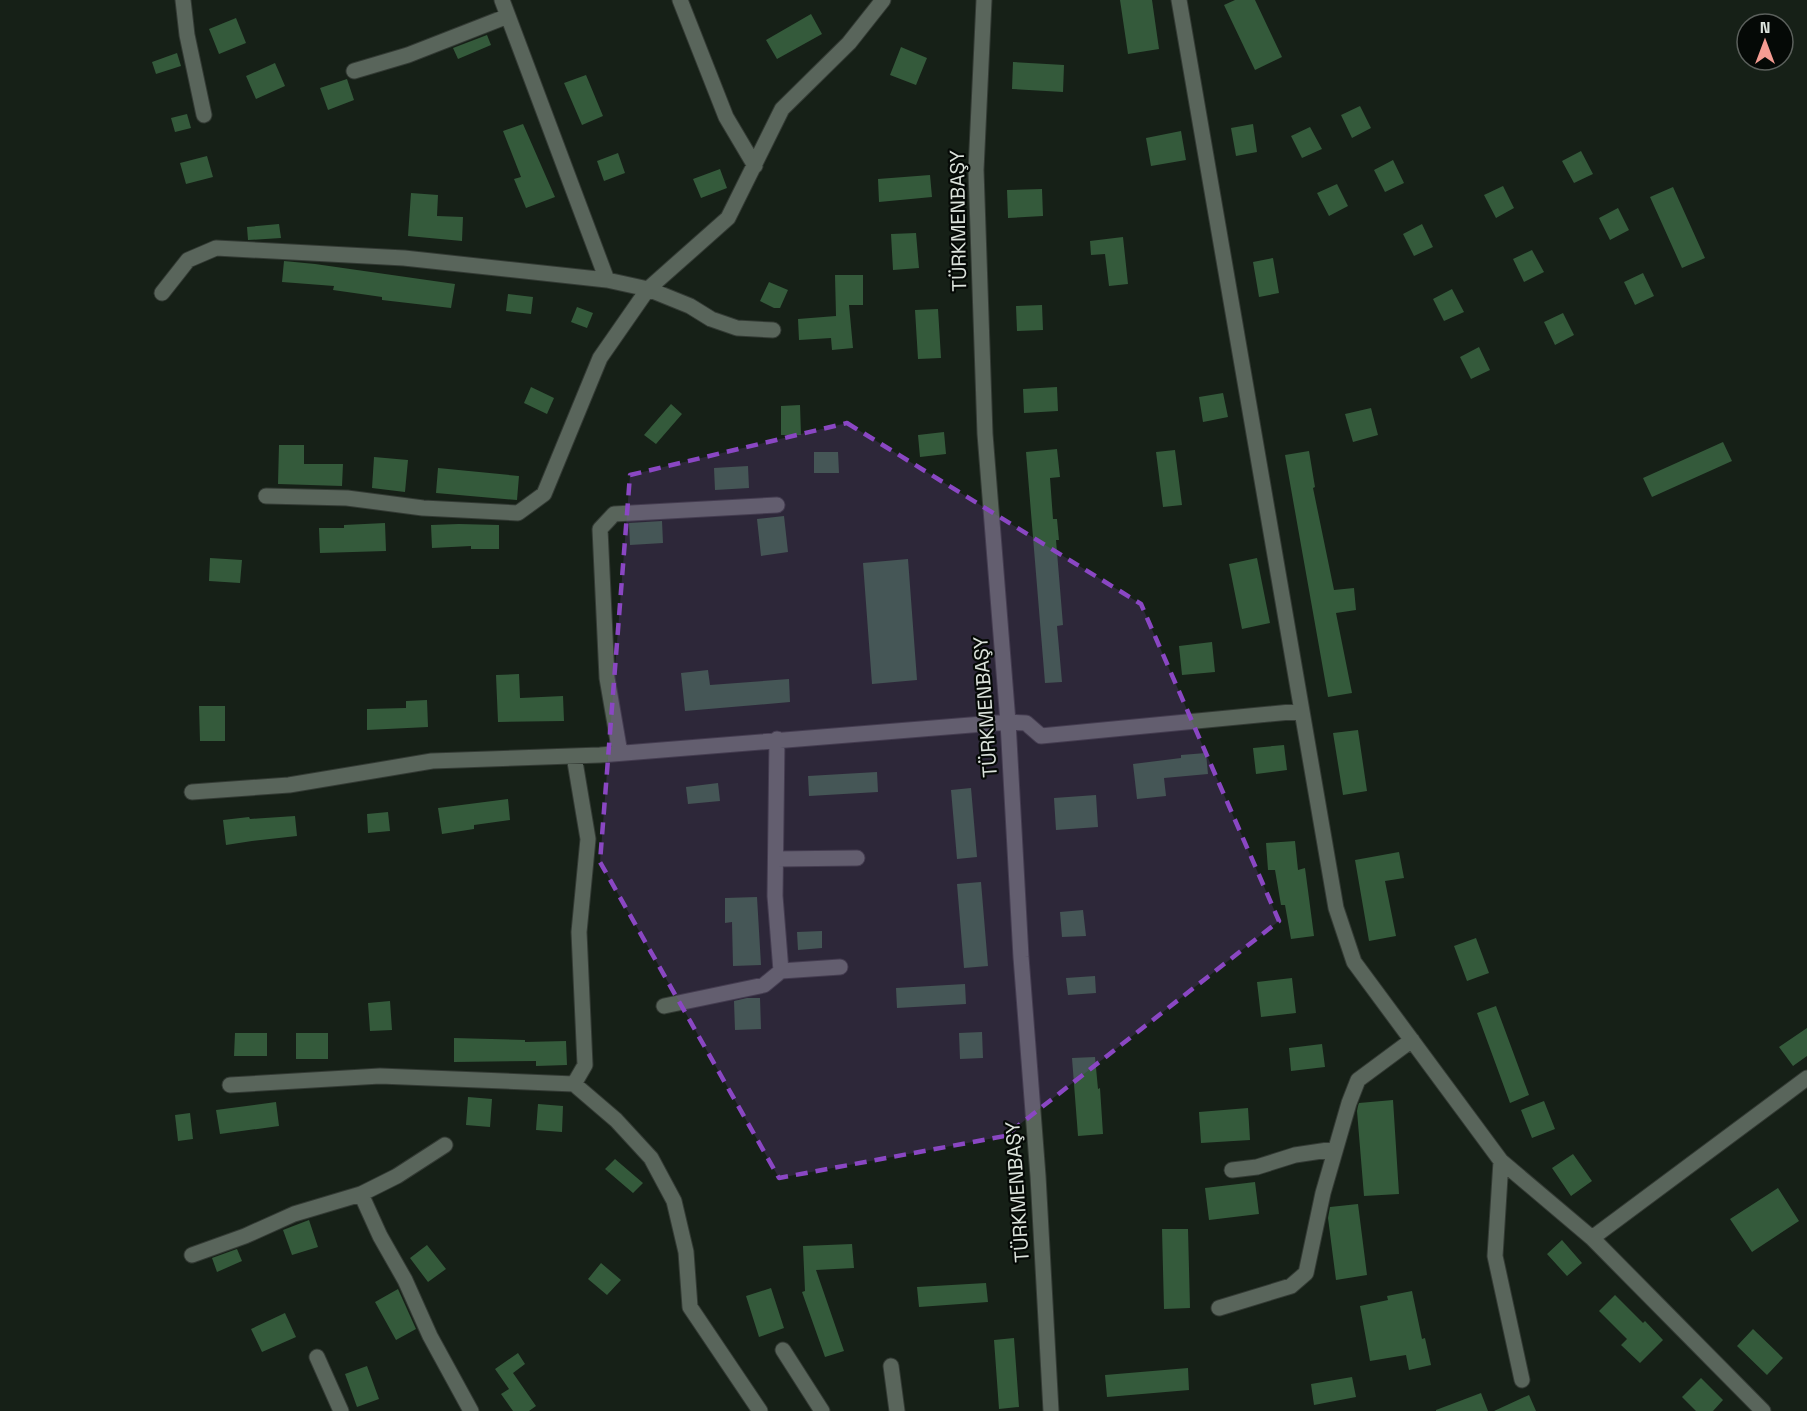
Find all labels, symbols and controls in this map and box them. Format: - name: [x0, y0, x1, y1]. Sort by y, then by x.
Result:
- north arrow: [1735, 12, 1795, 72]
- text: N: [1760, 17, 1770, 38]
- street label: TÜRKMENBAŞY: [944, 150, 972, 292]
- street label: TÜRKMENBAŞY: [967, 636, 1003, 778]
- street label: TÜRKMENBAŞY: [999, 1121, 1035, 1263]

